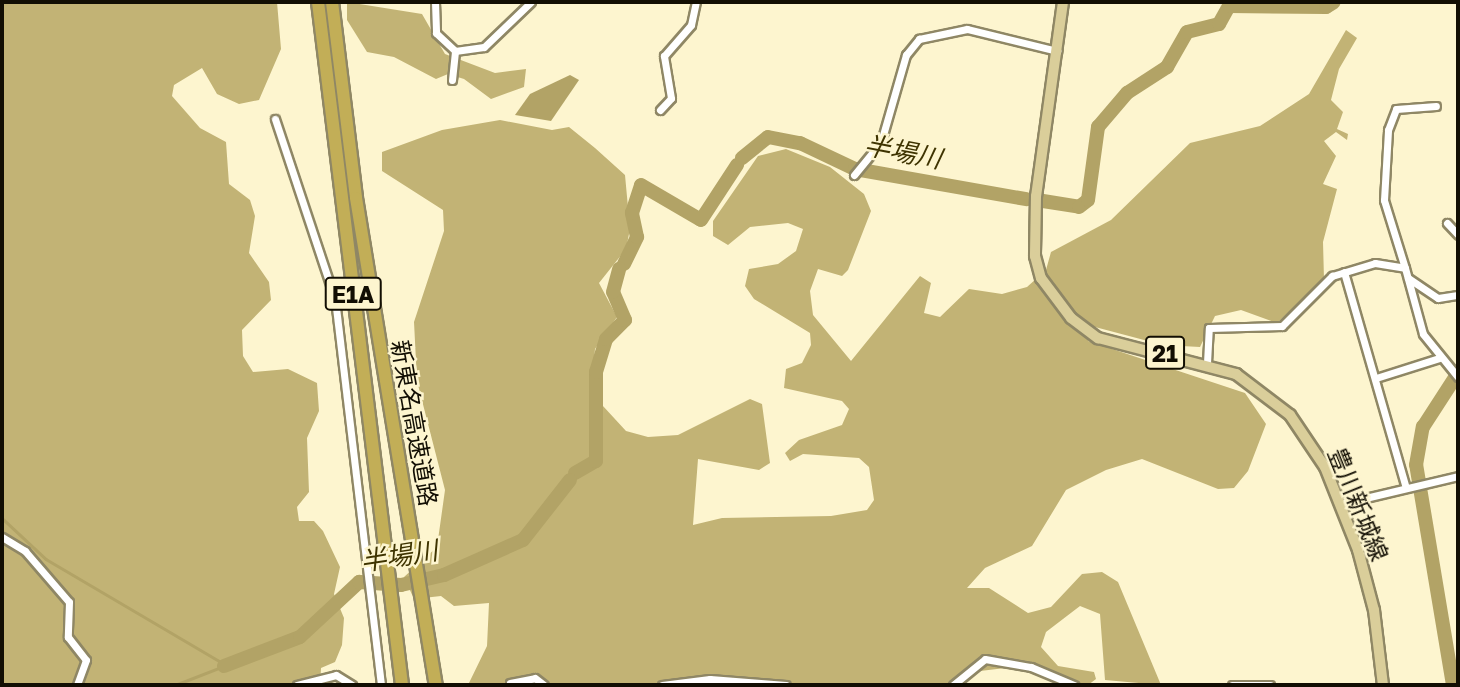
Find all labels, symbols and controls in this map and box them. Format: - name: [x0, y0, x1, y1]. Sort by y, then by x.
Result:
- water label: 半場川: [862, 129, 944, 175]
- road number: E1A: [323, 274, 383, 314]
- road number: 21: [1144, 334, 1186, 372]
- street label: 新東名高速道路: [386, 338, 444, 508]
- street label: 豊川新城線: [1323, 443, 1395, 565]
- water label: 半場川: [358, 534, 440, 578]

